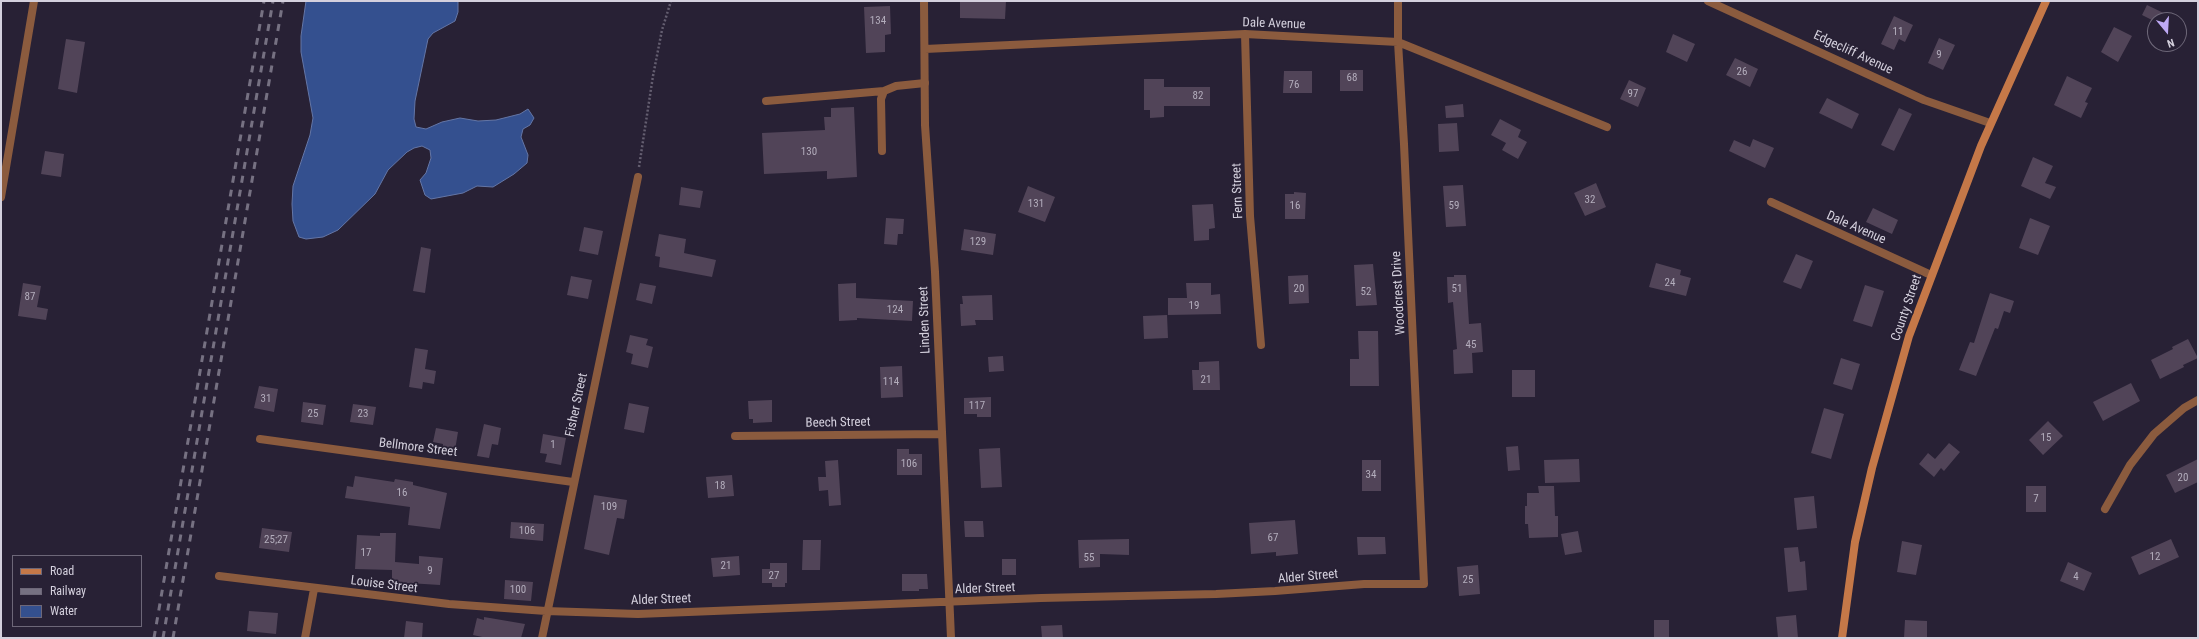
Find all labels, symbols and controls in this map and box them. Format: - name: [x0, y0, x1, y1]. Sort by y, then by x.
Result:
- north arrow: [2147, 12, 2187, 52]
- house number: 134: [870, 14, 886, 28]
- street label: Dale Avenue: [1242, 15, 1306, 33]
- house number: 11: [1893, 25, 1903, 39]
- street label: Edgecliff Avenue: [1811, 28, 1895, 78]
- text: N: [2165, 36, 2176, 50]
- house number: 9: [1936, 48, 1942, 62]
- house number: 26: [1737, 65, 1747, 79]
- house number: 68: [1347, 71, 1357, 85]
- house number: 76: [1289, 78, 1299, 92]
- house number: 97: [1628, 87, 1638, 101]
- house number: 82: [1193, 89, 1203, 103]
- house number: 130: [801, 145, 817, 159]
- street label: Fern Street: [1229, 163, 1247, 219]
- house number: 32: [1585, 193, 1595, 207]
- house number: 131: [1028, 197, 1044, 211]
- house number: 16: [1290, 199, 1300, 213]
- house number: 59: [1449, 199, 1459, 213]
- street label: Dale Avenue: [1824, 208, 1888, 248]
- house number: 129: [970, 235, 986, 249]
- street label: Woodcrest Drive: [1389, 251, 1409, 335]
- street label: County Street: [1888, 273, 1926, 343]
- house number: 24: [1665, 276, 1675, 290]
- house number: 20: [1294, 282, 1304, 296]
- house number: 51: [1452, 282, 1462, 296]
- house number: 52: [1361, 285, 1371, 299]
- street label: Linden Street: [916, 286, 934, 354]
- house number: 87: [25, 290, 35, 304]
- house number: 19: [1189, 299, 1199, 313]
- house number: 124: [887, 303, 903, 317]
- house number: 45: [1466, 338, 1476, 352]
- street label: Fisher Street: [563, 372, 591, 438]
- house number: 21: [1201, 373, 1211, 387]
- house number: 114: [883, 375, 899, 389]
- house number: 31: [261, 392, 271, 406]
- house number: 117: [969, 399, 985, 413]
- house number: 25: [308, 407, 318, 421]
- house number: 23: [358, 407, 368, 421]
- street label: Beech Street: [805, 415, 871, 431]
- house number: 15: [2041, 431, 2051, 445]
- street label: Bellmore Street: [378, 435, 458, 461]
- house number: 1: [550, 438, 556, 452]
- house number: 106: [901, 457, 917, 471]
- house number: 34: [1366, 468, 1376, 482]
- house number: 20: [2178, 471, 2188, 485]
- house number: 18: [715, 479, 725, 493]
- house number: 16: [397, 486, 407, 500]
- house number: 7: [2033, 492, 2039, 506]
- house number: 109: [601, 500, 617, 514]
- house number: 106: [519, 524, 535, 538]
- house number: 67: [1268, 531, 1278, 545]
- house number: 25;27: [264, 533, 288, 547]
- house number: 17: [361, 546, 371, 560]
- house number: 12: [2150, 550, 2160, 564]
- house number: 55: [1084, 551, 1094, 565]
- legend: [12, 555, 142, 627]
- house number: 21: [721, 559, 731, 573]
- text: Road: [50, 564, 74, 578]
- house number: 9: [427, 564, 433, 578]
- street label: Alder Street: [1277, 567, 1339, 587]
- house number: 27: [769, 569, 779, 583]
- house number: 4: [2073, 570, 2079, 584]
- street label: Louise Street: [350, 573, 418, 597]
- house number: 25: [1463, 573, 1473, 587]
- street label: Alder Street: [955, 580, 1015, 598]
- house number: 100: [510, 583, 526, 597]
- text: Railway: [50, 584, 86, 598]
- street label: Alder Street: [631, 591, 691, 609]
- text: Water: [50, 604, 78, 618]

